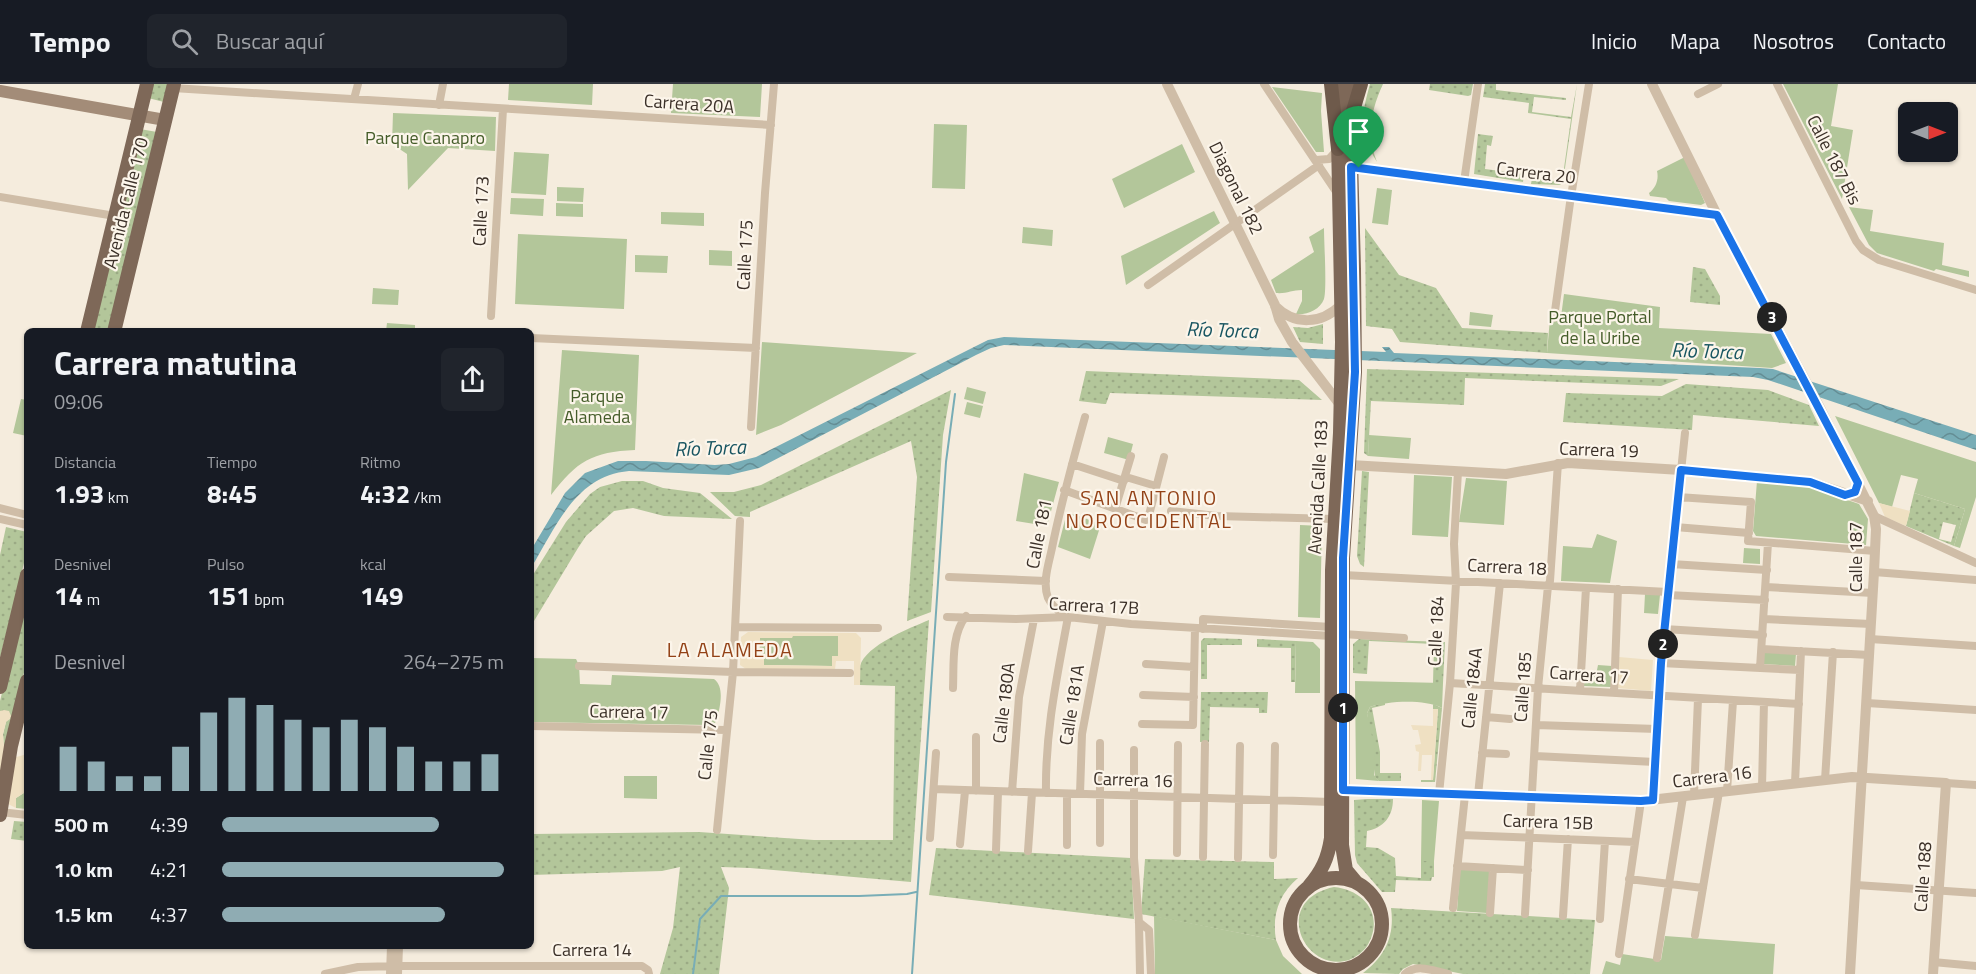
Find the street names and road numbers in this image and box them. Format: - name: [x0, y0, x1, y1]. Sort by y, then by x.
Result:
- street label: Carrera 20A: [643, 87, 735, 120]
- street label: Calle 187 Bis: [1800, 110, 1869, 209]
- street label: Avenida Calle 170: [96, 134, 155, 271]
- street label: Diagonal 182: [1202, 137, 1271, 239]
- street label: Carrera 20: [1495, 154, 1577, 191]
- street label: Calle 173: [465, 175, 496, 247]
- street label: Calle 175: [729, 219, 760, 291]
- street label: Avenida Calle 183: [1300, 419, 1335, 555]
- street label: Carrera 19: [1559, 435, 1639, 464]
- street label: Calle 181: [1019, 497, 1058, 571]
- street label: Calle 187: [1842, 522, 1869, 592]
- street label: Carrera 18: [1467, 551, 1547, 582]
- street label: Carrera 17B: [1048, 590, 1140, 621]
- street label: Calle 184: [1420, 595, 1451, 667]
- street label: Calle 184A: [1454, 646, 1489, 730]
- street label: Calle 185: [1507, 651, 1538, 723]
- street label: Carrera 17: [1548, 658, 1630, 691]
- street label: Calle 180A: [985, 661, 1022, 745]
- street label: Calle 181A: [1052, 662, 1091, 747]
- street label: Carrera 17: [589, 697, 669, 726]
- street label: Calle 175: [690, 709, 725, 781]
- street label: Carrera 16: [1671, 758, 1753, 795]
- street label: Carrera 16: [1093, 765, 1173, 794]
- street label: Carrera 15B: [1502, 806, 1594, 837]
- street label: Calle 188: [1907, 841, 1938, 913]
- street label: Carrera 14: [552, 936, 632, 963]

